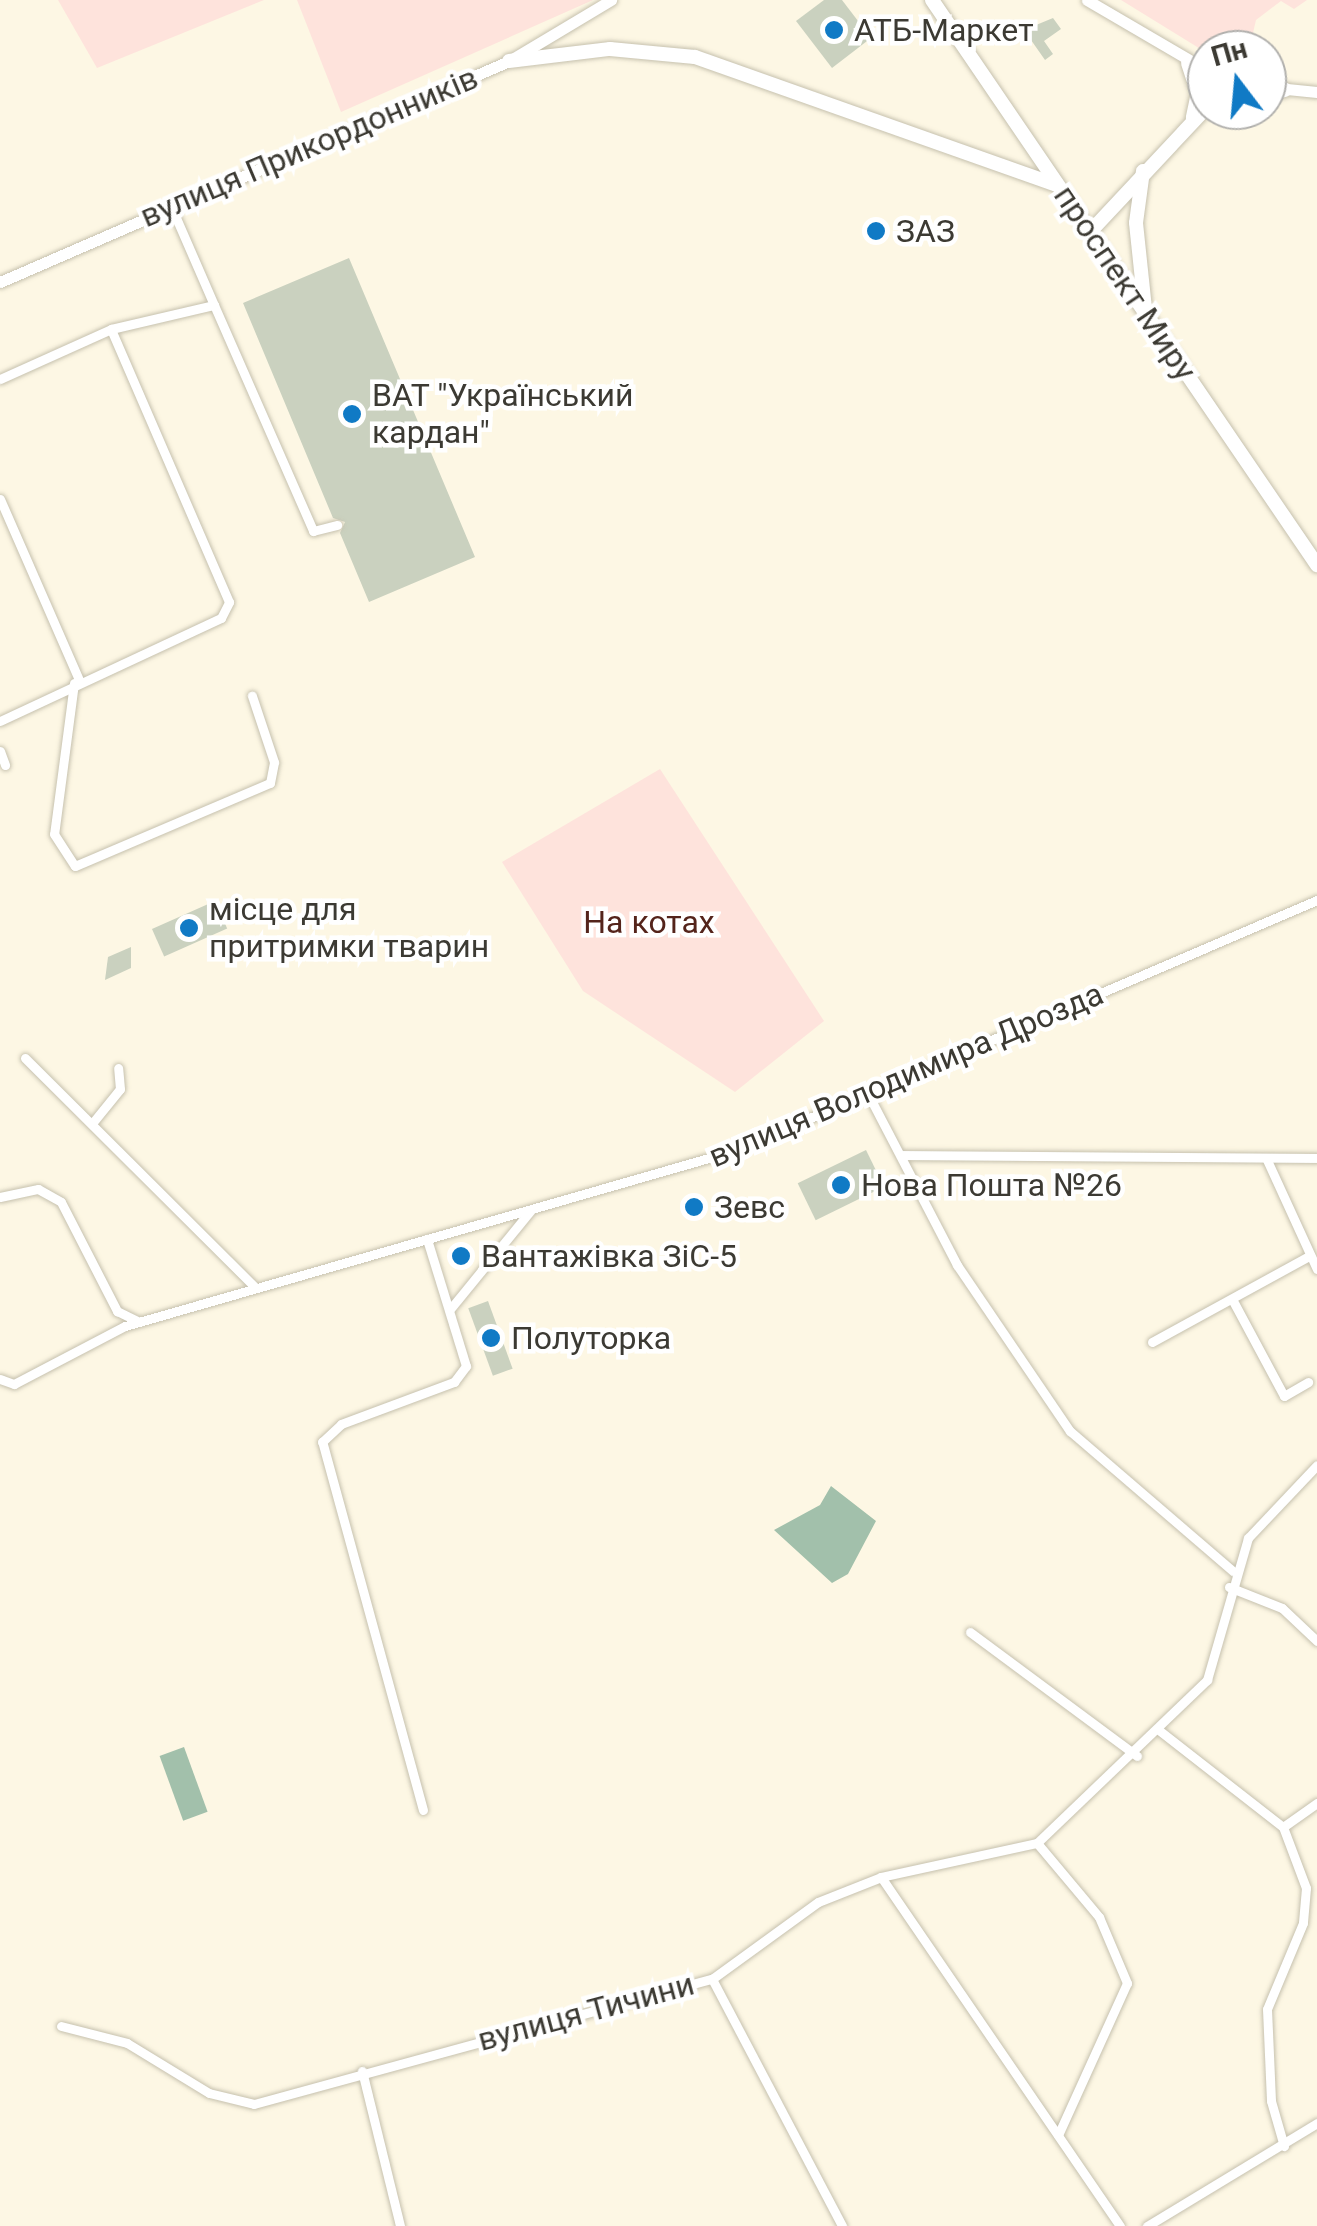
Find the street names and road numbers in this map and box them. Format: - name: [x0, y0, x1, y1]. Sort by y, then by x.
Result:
- street label: вулиця Прикордонників: [135, 58, 483, 236]
- street label: проспект Миру: [1046, 178, 1204, 388]
- street label: вулиця Володимира Дрозда: [703, 974, 1109, 1176]
- street label: вулиця Тичини: [473, 1965, 699, 2059]

